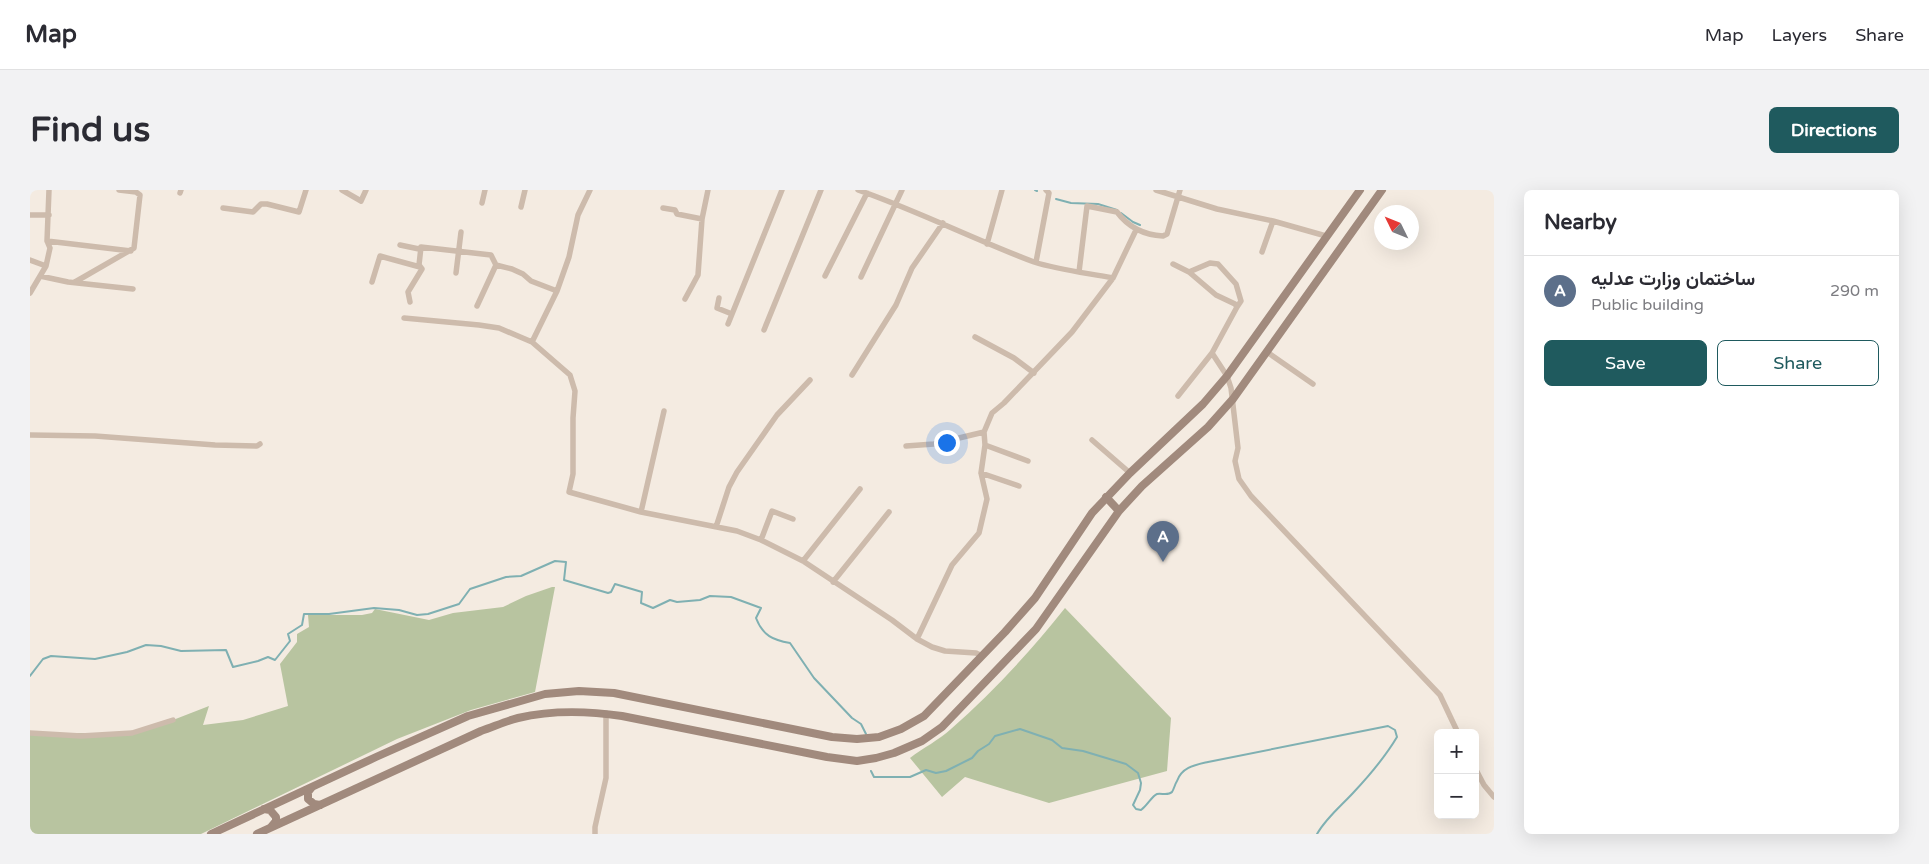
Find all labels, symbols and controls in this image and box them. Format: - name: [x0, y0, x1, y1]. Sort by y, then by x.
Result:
- text: Map: [25, 20, 77, 49]
- text: Map: [1705, 24, 1744, 46]
- text: Layers: [1772, 24, 1827, 46]
- text: Share: [1855, 24, 1904, 46]
- button: Directions: [1769, 107, 1899, 153]
- text: Find us: [30, 109, 150, 151]
- north arrow: [1374, 205, 1419, 250]
- text: Nearby: [1544, 210, 1617, 235]
- text: ساختمان وزارت عدلیه: [1591, 268, 1755, 290]
- text: A: [1554, 281, 1566, 301]
- text: 290 m: [1830, 281, 1879, 301]
- text: Public building: [1591, 295, 1704, 315]
- button: Save: [1544, 340, 1707, 386]
- button: Share: [1717, 340, 1879, 386]
- your location: [934, 430, 960, 456]
- pin: A: [1147, 521, 1179, 562]
- map controls: [1434, 729, 1479, 819]
- button: +: [1434, 729, 1479, 774]
- button: −: [1434, 774, 1479, 819]

